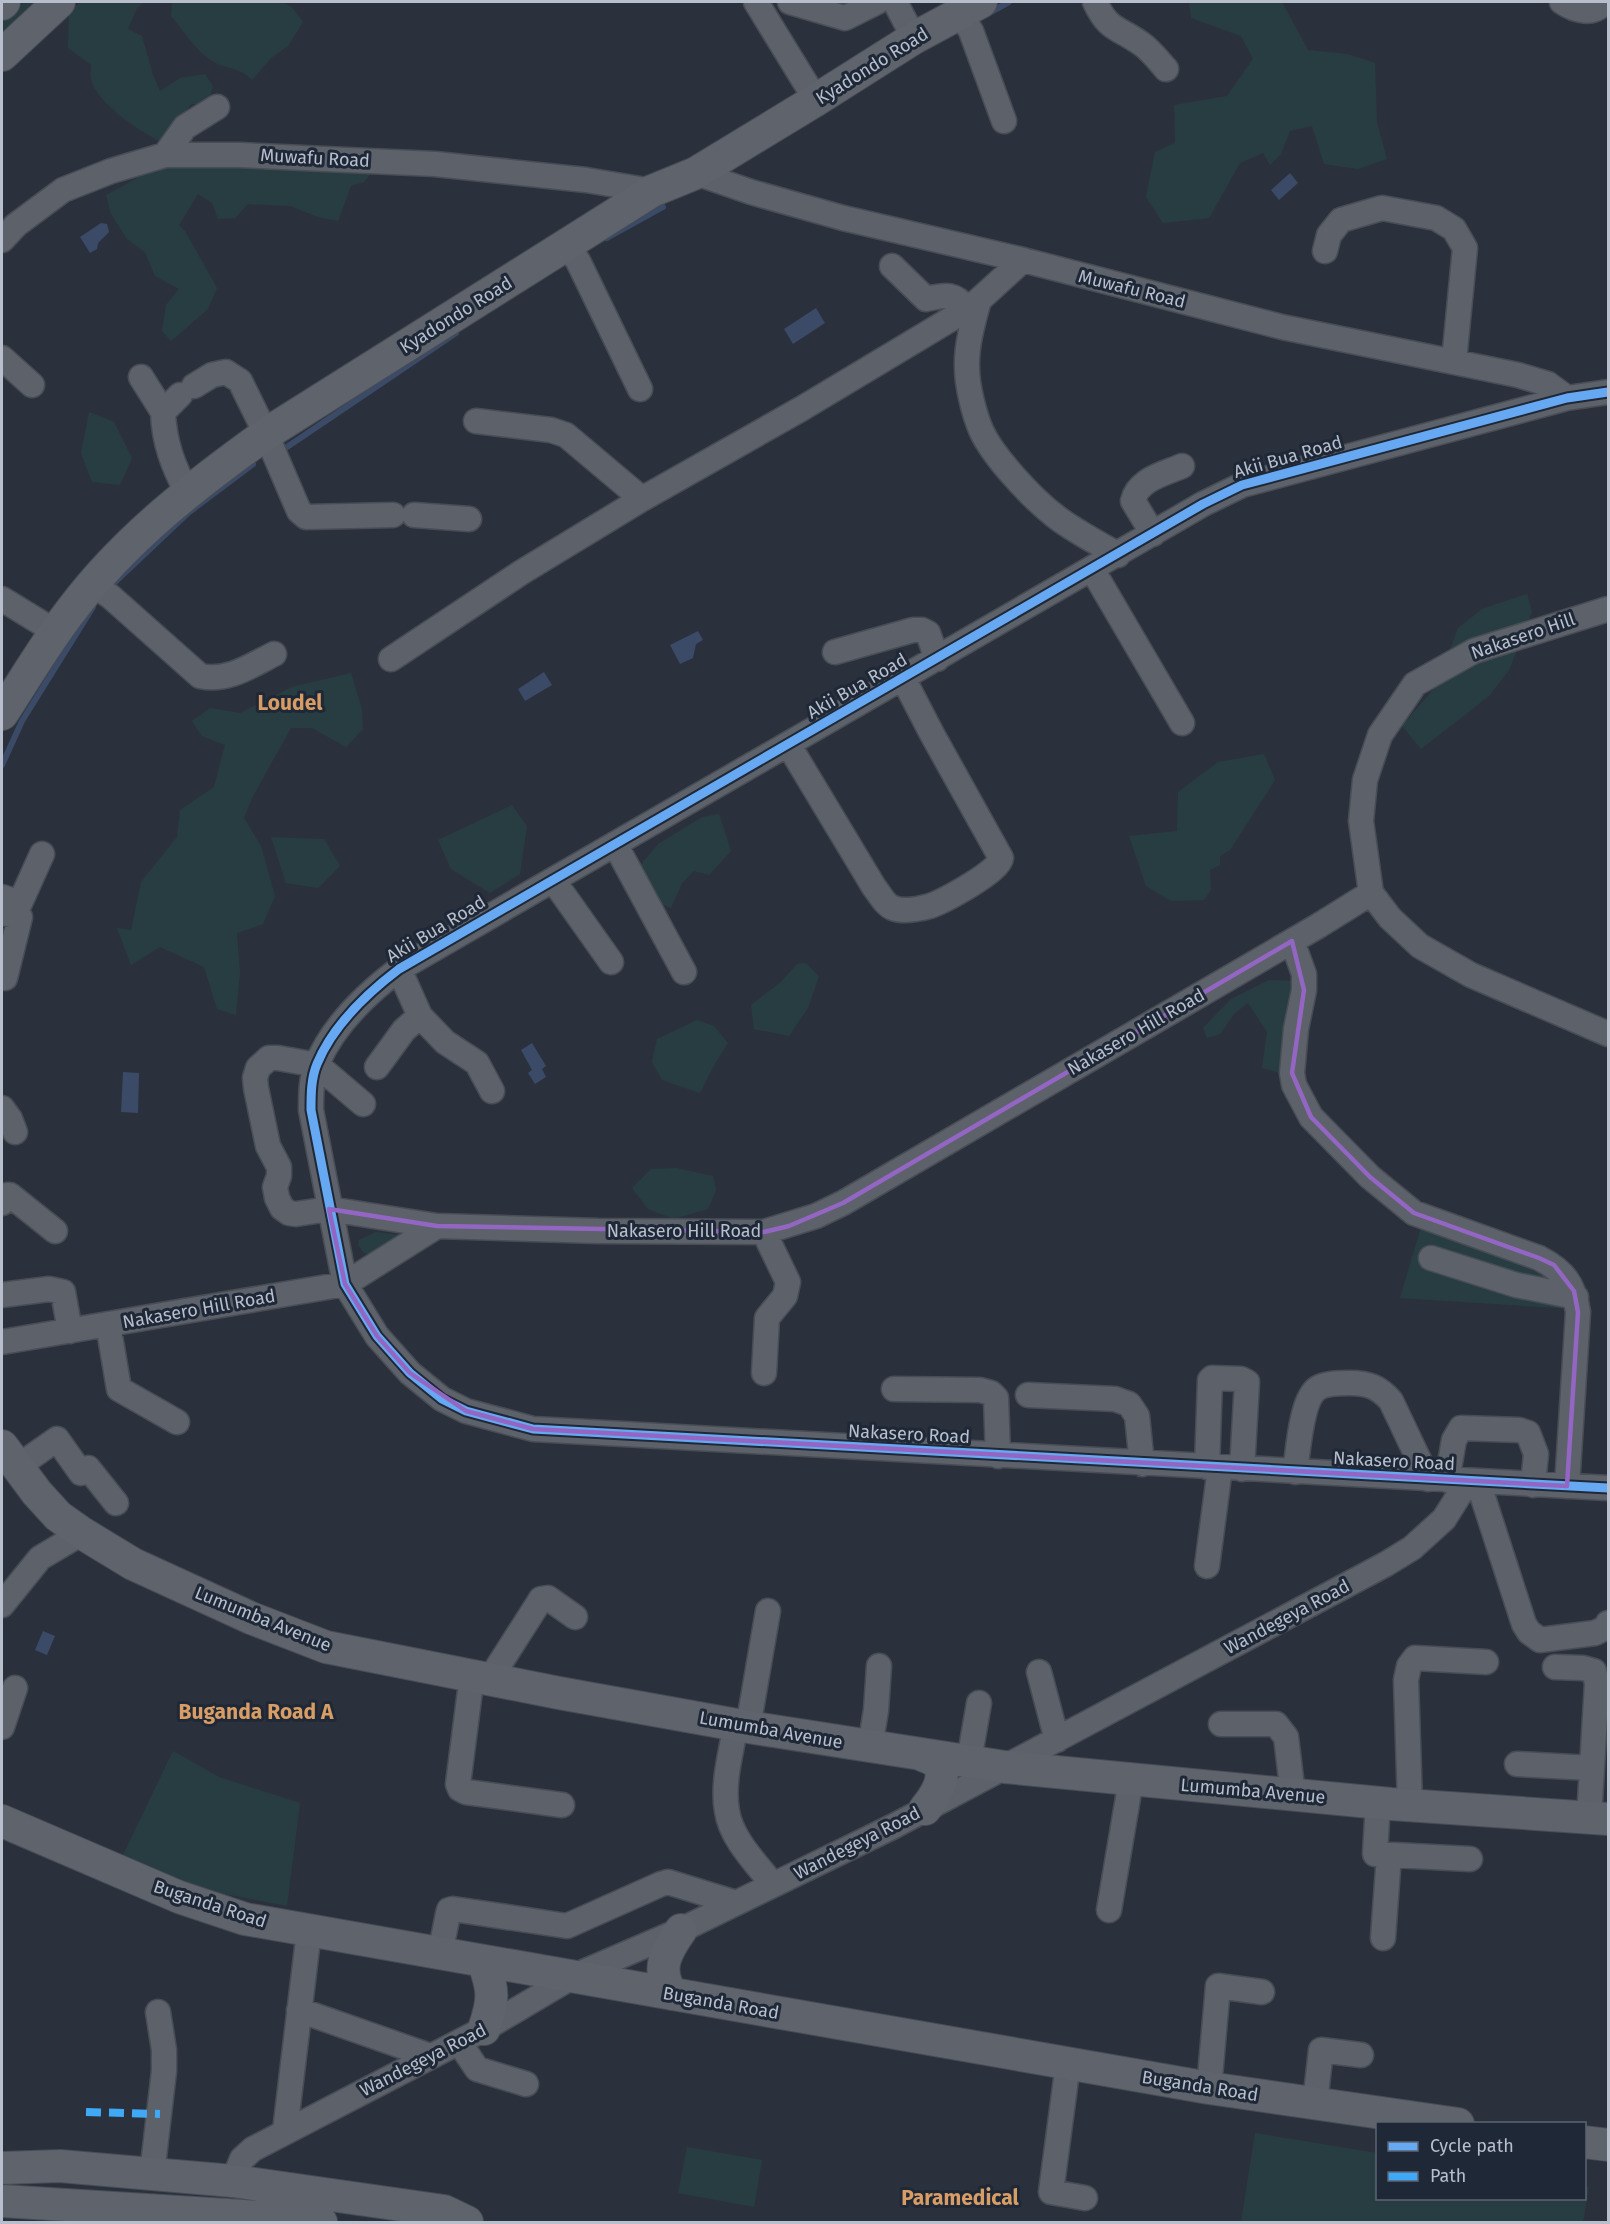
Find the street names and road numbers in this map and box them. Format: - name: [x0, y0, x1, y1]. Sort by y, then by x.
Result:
- street label: Kyadondo Road: [812, 23, 932, 109]
- street label: Muwafu Road: [260, 144, 370, 172]
- street label: Muwafu Road: [1076, 265, 1188, 313]
- street label: Kyadondo Road: [396, 272, 516, 358]
- street label: Akii Bua Road: [1231, 431, 1345, 483]
- street label: Nakasero Hill: [1468, 608, 1578, 664]
- street label: Akii Bua Road: [803, 648, 911, 724]
- street label: Akii Bua Road: [382, 891, 490, 967]
- street label: Nakasero Hill Road: [1064, 984, 1208, 1080]
- street label: Nakasero Hill Road: [607, 1220, 761, 1242]
- street label: Nakasero Hill Road: [121, 1285, 277, 1333]
- street label: Nakasero Road: [847, 1420, 971, 1448]
- street label: Nakasero Road: [1332, 1447, 1456, 1475]
- street label: Wandegeya Road: [1221, 1575, 1353, 1659]
- street label: Lumumba Avenue: [192, 1582, 334, 1656]
- street label: Lumumba Avenue: [698, 1707, 844, 1753]
- street label: Lumumba Avenue: [1180, 1774, 1326, 1808]
- street label: Wandegeya Road: [790, 1802, 924, 1884]
- street label: Buganda Road: [151, 1875, 269, 1933]
- street label: Buganda Road: [661, 1982, 781, 2024]
- street label: Wandegeya Road: [356, 2019, 490, 2101]
- street label: Buganda Road: [1140, 2066, 1260, 2106]

